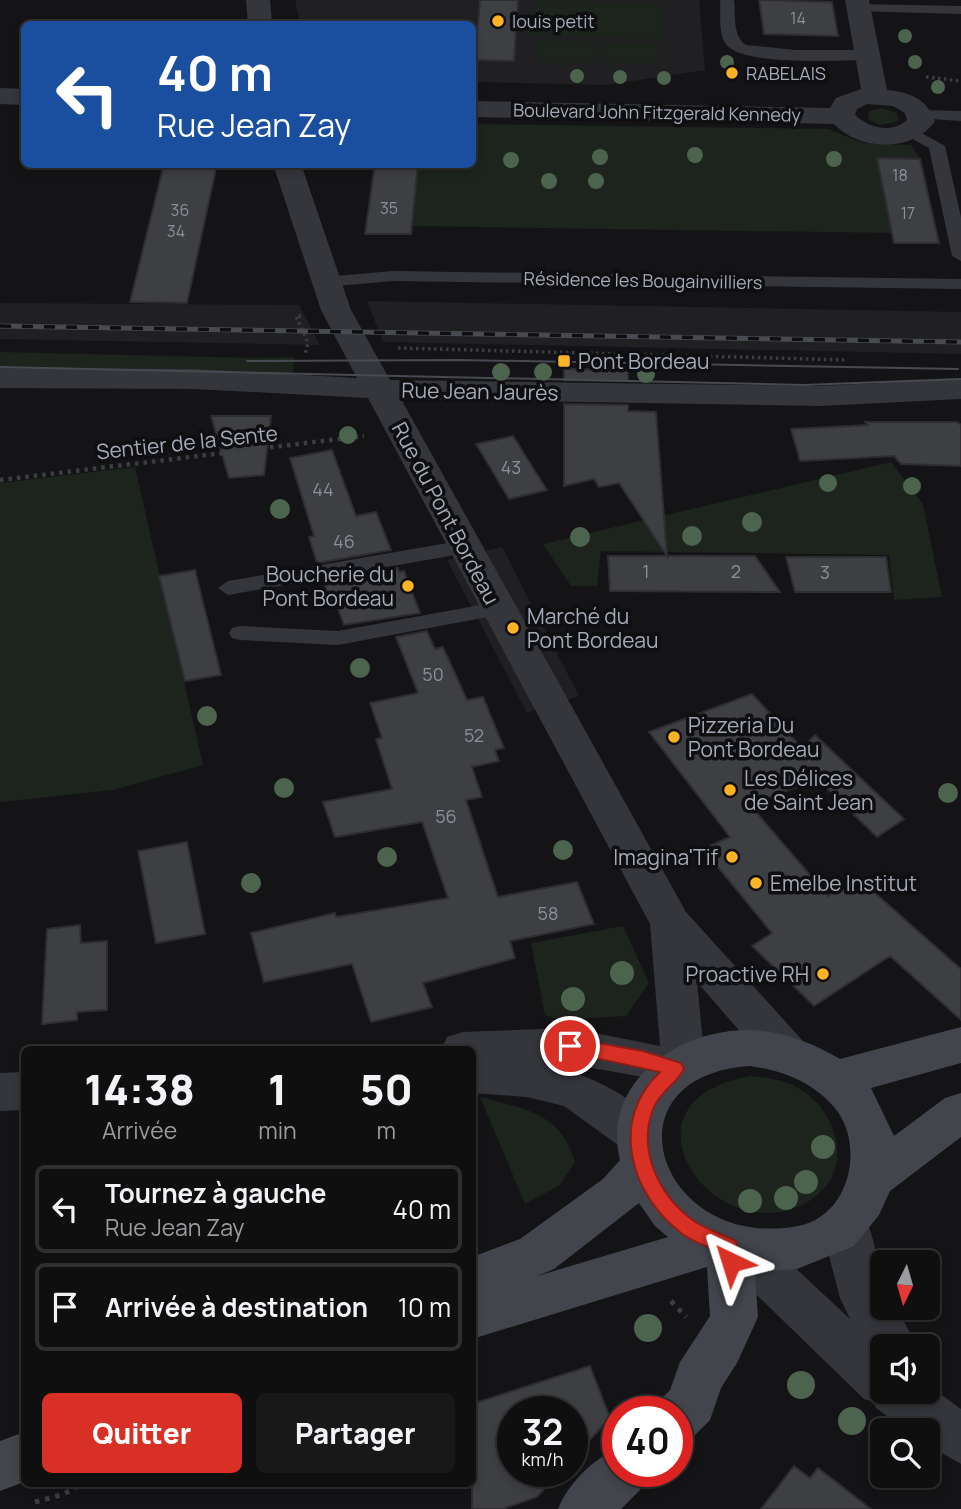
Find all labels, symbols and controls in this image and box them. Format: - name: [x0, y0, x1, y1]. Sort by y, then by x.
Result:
- house number: 14: [790, 7, 806, 29]
- place label: louis petit: [512, 9, 595, 33]
- marker: louis petit: [490, 13, 506, 29]
- text: 40 m: [157, 39, 273, 106]
- icon: left: [42, 49, 133, 140]
- place label: RABELAIS: [746, 61, 826, 85]
- marker: RABELAIS: [724, 65, 740, 81]
- street label: Boulevard John Fitzgerald Kennedy: [513, 97, 802, 127]
- text: Rue Jean Zay: [157, 103, 351, 147]
- house number: 18: [892, 164, 908, 186]
- house number: 35: [380, 197, 398, 219]
- house number: 36: [171, 199, 189, 221]
- house number: 17: [901, 202, 915, 224]
- house number: 34: [167, 220, 185, 242]
- street label: Résidence les Bougainvilliers: [523, 266, 763, 294]
- place label: Pont Bordeau: [578, 347, 709, 375]
- marker: Pont Bordeau: [556, 353, 572, 369]
- street label: Rue Jean Jaurès: [401, 376, 559, 406]
- street label: Rue du Pont Bordeau: [386, 417, 506, 609]
- street label: Sentier de la Sente: [95, 419, 279, 465]
- house number: 43: [501, 455, 521, 479]
- house number: 44: [312, 477, 334, 501]
- house number: 46: [333, 529, 355, 553]
- house number: 1: [642, 559, 650, 583]
- house number: 2: [731, 559, 741, 583]
- place label: Boucherie du Pont Bordeau: [263, 560, 394, 612]
- house number: 3: [820, 560, 830, 584]
- marker: Boucherie du Pont Bordeau: [400, 578, 416, 594]
- place label: Marché du Pont Bordeau: [527, 602, 658, 654]
- marker: Marché du Pont Bordeau: [505, 620, 521, 636]
- house number: 50: [422, 662, 444, 686]
- place label: Pizzeria Du Pont Bordeau: [688, 711, 819, 763]
- house number: 52: [464, 723, 484, 747]
- marker: Pizzeria Du Pont Bordeau: [666, 729, 682, 745]
- place label: Les Délices de Saint Jean: [744, 764, 873, 816]
- marker: Les Délices de Saint Jean: [722, 782, 738, 798]
- house number: 56: [435, 804, 457, 828]
- place label: Imagina'Tif: [613, 843, 719, 871]
- marker: Imagina'Tif: [724, 849, 740, 865]
- place label: Emelbe Institut: [770, 869, 917, 897]
- marker: Emelbe Institut: [748, 875, 764, 891]
- house number: 58: [538, 901, 558, 925]
- place label: Proactive RH: [686, 960, 809, 988]
- marker: Proactive RH: [815, 966, 831, 982]
- pin: [540, 1016, 600, 1076]
- icon: arrive: [551, 1027, 589, 1065]
- text: 14:38: [84, 1060, 195, 1118]
- text: 1: [268, 1060, 287, 1118]
- text: 50: [360, 1060, 413, 1118]
- text: Arrivée: [102, 1114, 177, 1146]
- text: min: [258, 1114, 297, 1146]
- text: m: [377, 1114, 396, 1146]
- text: Tournez à gauche: [105, 1175, 326, 1211]
- icon: left: [46, 1190, 84, 1228]
- text: 40 m: [393, 1191, 451, 1227]
- text: Rue Jean Zay: [105, 1211, 244, 1243]
- position arrow: [694, 1225, 768, 1299]
- north arrow: [870, 1250, 940, 1320]
- map controls: [870, 1250, 940, 1488]
- icon: arrive: [46, 1288, 84, 1326]
- text: Arrivée à destination: [105, 1289, 368, 1325]
- text: 10 m: [398, 1289, 451, 1325]
- button: sound: [870, 1334, 940, 1404]
- button: Quitter: [42, 1393, 242, 1473]
- button: Partager: [256, 1393, 455, 1473]
- speed limit sign: 40: [602, 1396, 693, 1487]
- text: 32: [522, 1408, 563, 1456]
- button: search: [870, 1418, 940, 1488]
- text: km/h: [522, 1447, 563, 1471]

